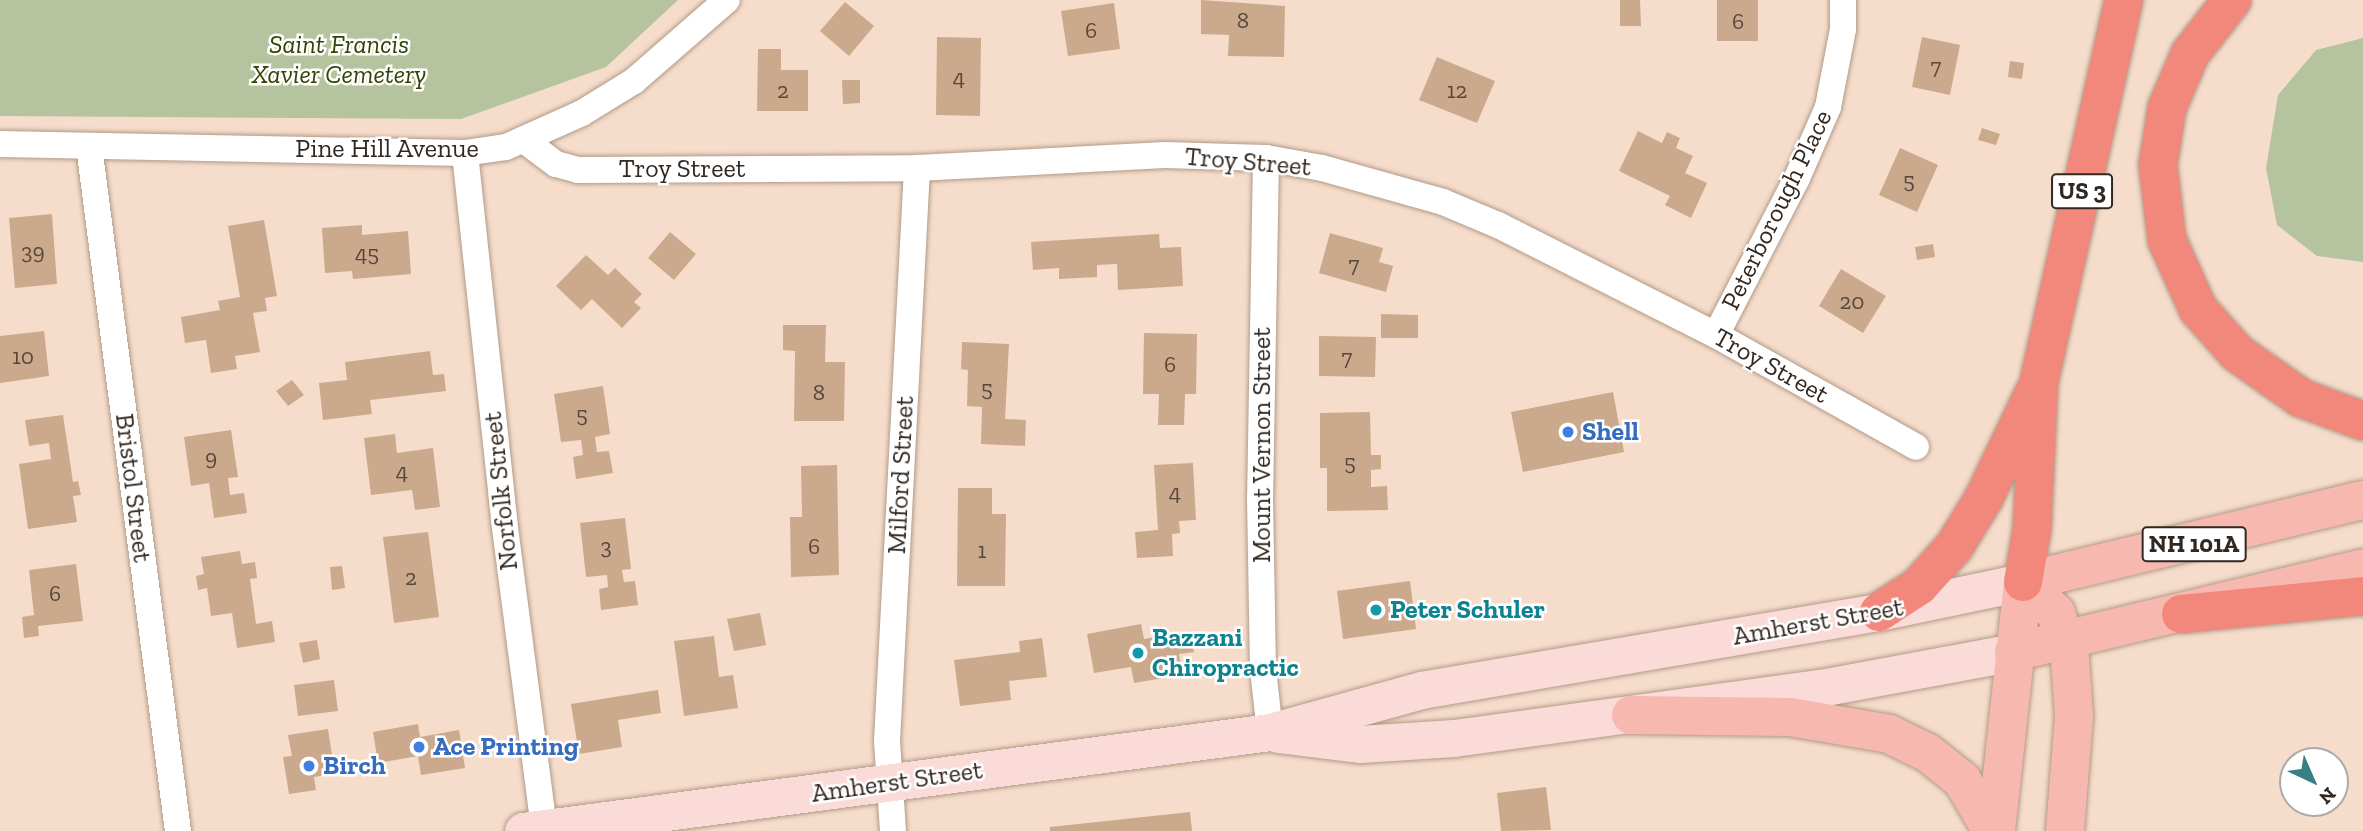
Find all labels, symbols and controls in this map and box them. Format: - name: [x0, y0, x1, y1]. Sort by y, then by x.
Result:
- house number: 8: [1237, 6, 1249, 34]
- house number: 6: [1732, 7, 1744, 35]
- house number: 6: [1085, 16, 1097, 44]
- park label: Saint Francis Xavier Cemetery: [252, 29, 426, 90]
- house number: 7: [1931, 52, 1941, 80]
- house number: 4: [953, 63, 965, 91]
- house number: 2: [777, 76, 789, 104]
- house number: 12: [1447, 76, 1467, 104]
- street label: Peterborough Place: [1715, 105, 1839, 315]
- street label: Pine Hill Avenue: [295, 133, 479, 165]
- street label: Troy Street: [1183, 141, 1313, 183]
- street label: Troy Street: [618, 153, 746, 185]
- house number: 5: [1903, 166, 1915, 194]
- road number: US 3: [2050, 170, 2114, 211]
- house number: 39: [21, 237, 45, 265]
- house number: 45: [355, 239, 379, 267]
- house number: 7: [1349, 250, 1359, 278]
- house number: 20: [1839, 287, 1865, 315]
- street label: Troy Street: [1708, 321, 1834, 411]
- street label: Mount Vernon Street: [1246, 327, 1278, 563]
- house number: 10: [12, 342, 34, 370]
- house number: 7: [1342, 343, 1352, 371]
- house number: 6: [1164, 350, 1176, 378]
- house number: 5: [981, 374, 993, 402]
- house number: 8: [813, 378, 825, 406]
- street label: Milford Street: [881, 395, 921, 555]
- house number: 5: [576, 400, 588, 428]
- street label: Norfolk Street: [477, 410, 525, 572]
- street label: Bristol Street: [108, 412, 158, 564]
- place label: Shell: [1582, 416, 1639, 448]
- marker: Shell: [1560, 424, 1576, 440]
- house number: 9: [205, 443, 217, 471]
- house number: 5: [1344, 448, 1356, 476]
- house number: 4: [396, 457, 408, 485]
- house number: 4: [1169, 478, 1181, 506]
- road number: NH 101A: [2142, 524, 2246, 564]
- house number: 3: [600, 532, 612, 560]
- house number: 6: [808, 532, 820, 560]
- house number: 1: [978, 536, 986, 564]
- house number: 2: [405, 563, 417, 591]
- house number: 6: [49, 579, 61, 607]
- street label: Amherst Street: [1730, 592, 1906, 652]
- place label: Peter Schuler: [1390, 594, 1545, 626]
- marker: Peter Schuler: [1368, 602, 1384, 618]
- place label: Bazzani Chiropractic: [1152, 622, 1299, 684]
- marker: Bazzani Chiropractic: [1130, 645, 1146, 661]
- place label: Ace Printing: [433, 731, 579, 763]
- marker: Ace Printing: [411, 739, 427, 755]
- north arrow: [2279, 747, 2349, 817]
- place label: Birch: [323, 750, 386, 782]
- street label: Amherst Street: [809, 755, 985, 809]
- marker: Birch: [301, 758, 317, 774]
- text: N: [2314, 783, 2341, 809]

